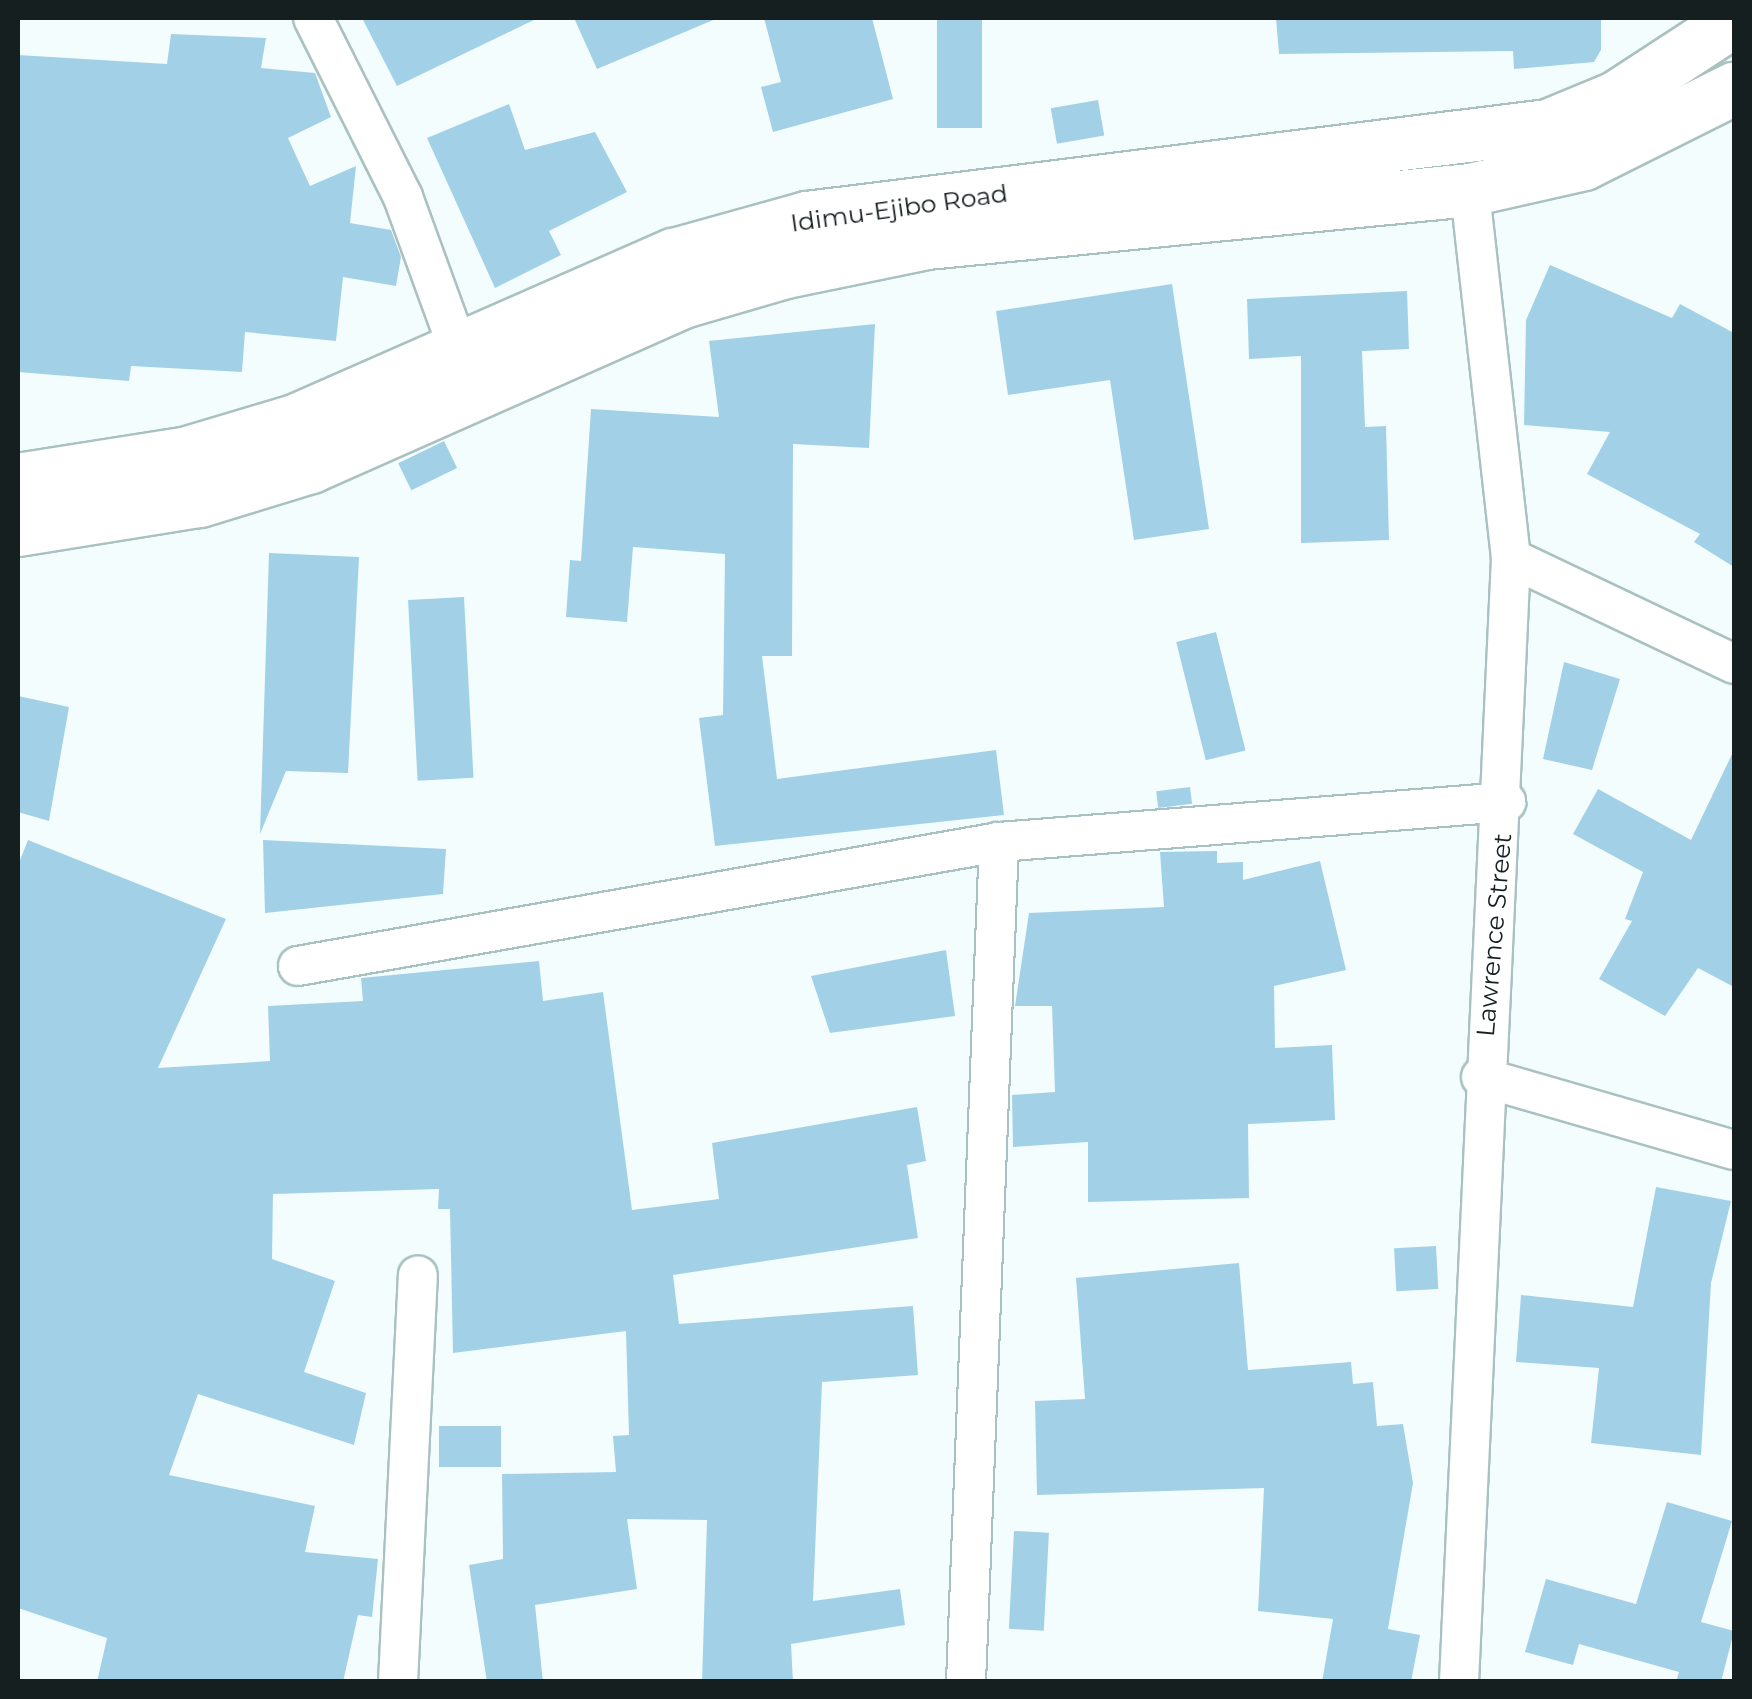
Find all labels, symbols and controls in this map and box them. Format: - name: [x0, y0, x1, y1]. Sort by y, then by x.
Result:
- street label: Idimu-Ejibo Road: [789, 178, 1009, 238]
- street label: Lawrence Street: [1470, 832, 1518, 1038]

